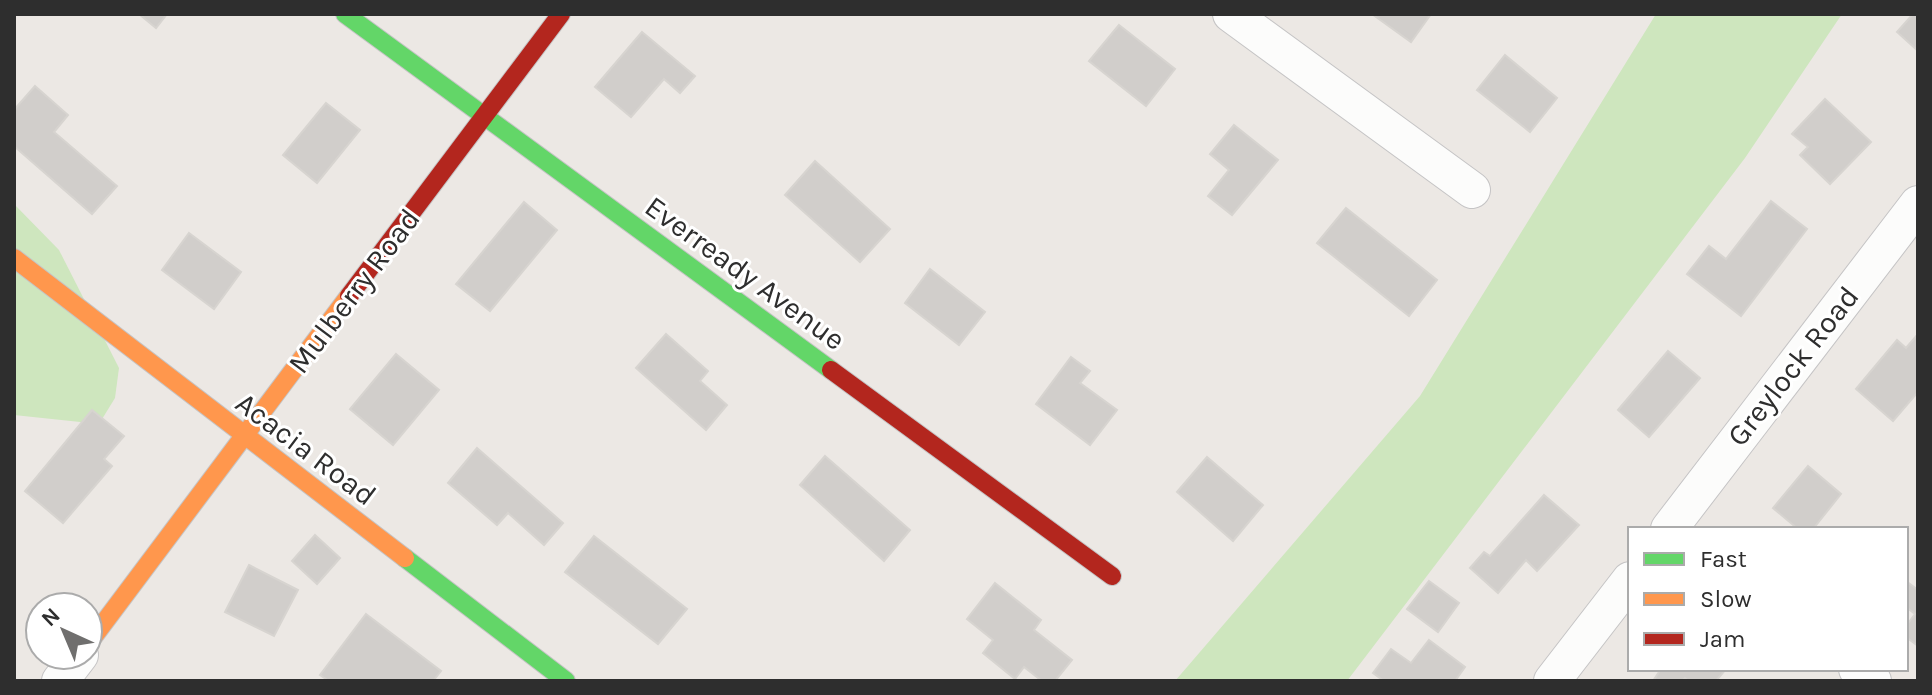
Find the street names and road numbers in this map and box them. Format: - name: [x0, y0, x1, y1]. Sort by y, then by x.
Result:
- street label: Everready Avenue: [638, 188, 852, 358]
- street label: Mulberry Road: [280, 202, 428, 380]
- street label: Greylock Road: [1719, 279, 1867, 453]
- street label: Acacia Road: [229, 385, 383, 513]

